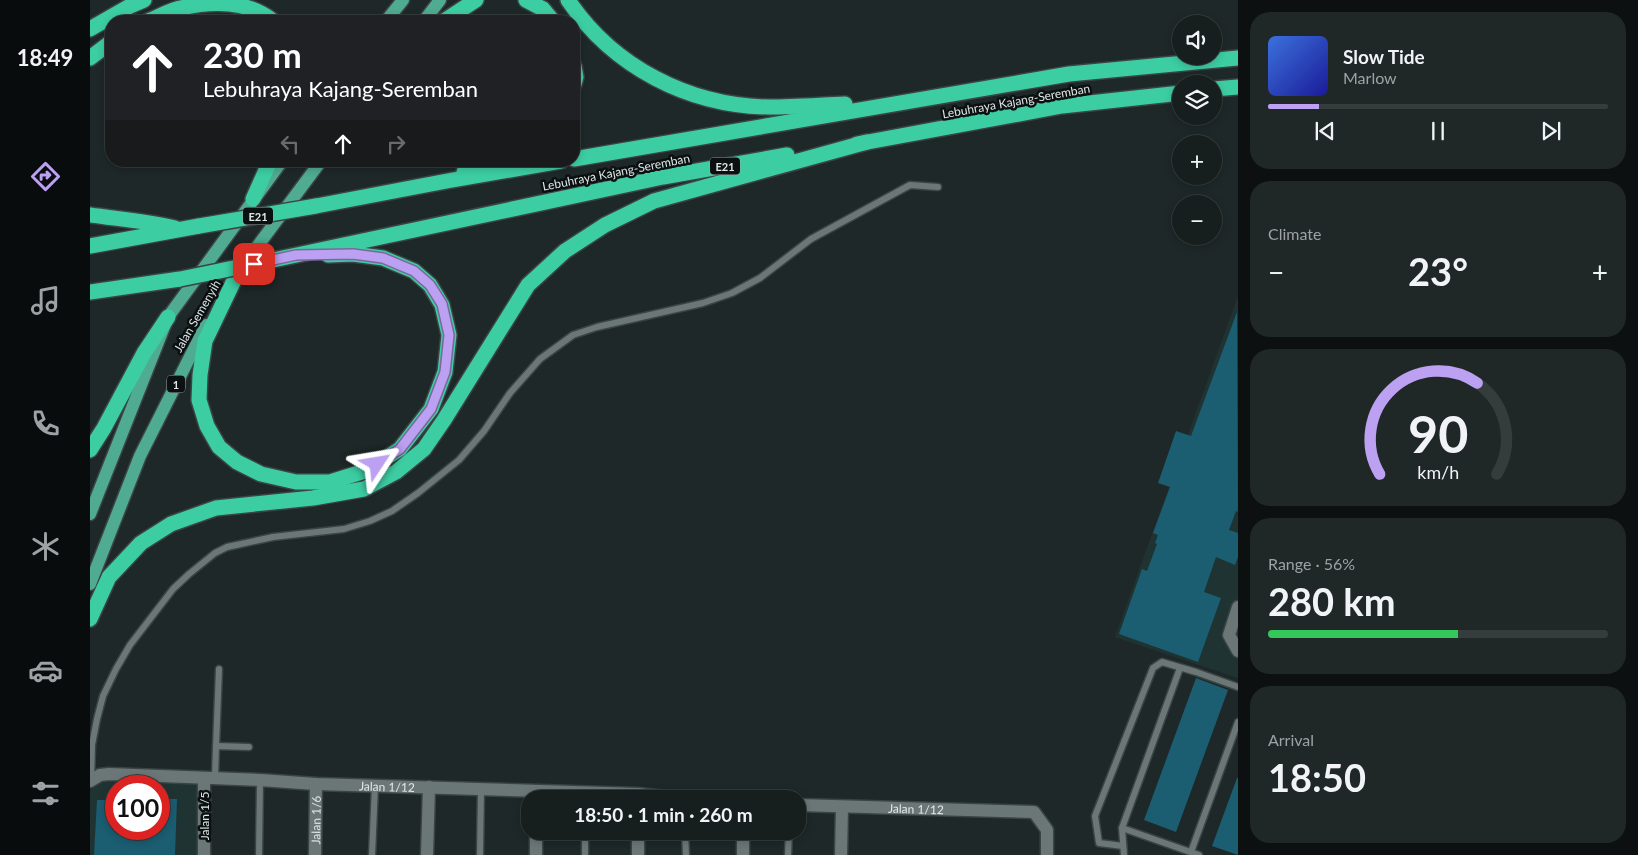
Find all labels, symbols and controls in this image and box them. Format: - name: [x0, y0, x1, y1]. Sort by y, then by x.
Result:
- map controls: [1172, 15, 1222, 245]
- button: sound: [1172, 15, 1222, 65]
- text: 230 m: [203, 33, 302, 75]
- icon: ahead: [120, 35, 185, 100]
- text: 18:49: [17, 44, 73, 71]
- text: Slow Tide: [1343, 45, 1425, 68]
- text: Marlow: [1343, 68, 1397, 87]
- text: Lebuhraya Kajang-Seremban: [203, 75, 478, 102]
- button: layers: [1172, 75, 1222, 125]
- street label: Lebuhraya Kajang-Seremban: [941, 81, 1091, 121]
- icon: previous: [1311, 117, 1339, 145]
- icon: pause: [1424, 117, 1452, 145]
- icon: next: [1537, 117, 1565, 145]
- icon: left: [276, 130, 304, 158]
- icon: ahead: [329, 130, 357, 158]
- icon: right: [382, 130, 410, 158]
- button: +: [1172, 135, 1222, 185]
- street label: Lebuhraya Kajang-Seremban: [541, 150, 691, 194]
- road number: E21: [710, 158, 740, 175]
- icon: directions: [28, 159, 63, 194]
- button: −: [1172, 195, 1222, 245]
- road number: E21: [243, 208, 273, 225]
- text: Climate: [1268, 224, 1321, 243]
- pin: [233, 243, 275, 285]
- text: 23°: [1408, 248, 1468, 294]
- icon: arrive: [240, 250, 268, 278]
- text: −: [1268, 255, 1284, 289]
- text: +: [1592, 255, 1608, 289]
- street label: Jalan Semenyih: [170, 277, 224, 355]
- icon: music: [28, 283, 63, 318]
- road number: 1: [167, 376, 185, 392]
- text: 90: [1408, 402, 1468, 464]
- icon: phone: [28, 406, 63, 441]
- position arrow: [350, 437, 402, 489]
- text: km/h: [1417, 461, 1459, 483]
- icon: climate: [28, 529, 63, 564]
- text: Range · 56%: [1268, 554, 1355, 573]
- text: 280 km: [1268, 578, 1396, 624]
- icon: car: [28, 653, 63, 688]
- text: Arrival: [1268, 730, 1314, 749]
- text: 18:50: [1268, 754, 1366, 800]
- speed limit sign: 100: [105, 775, 170, 840]
- icon: filters: [28, 776, 63, 811]
- street label: Jalan 1/12: [359, 778, 415, 795]
- street label: Jalan 1/5: [197, 792, 212, 840]
- street label: Jalan 1/6: [308, 795, 323, 844]
- street label: Jalan 1/12: [888, 800, 944, 817]
- text: 18:50 · 1 min · 260 m: [574, 803, 753, 826]

